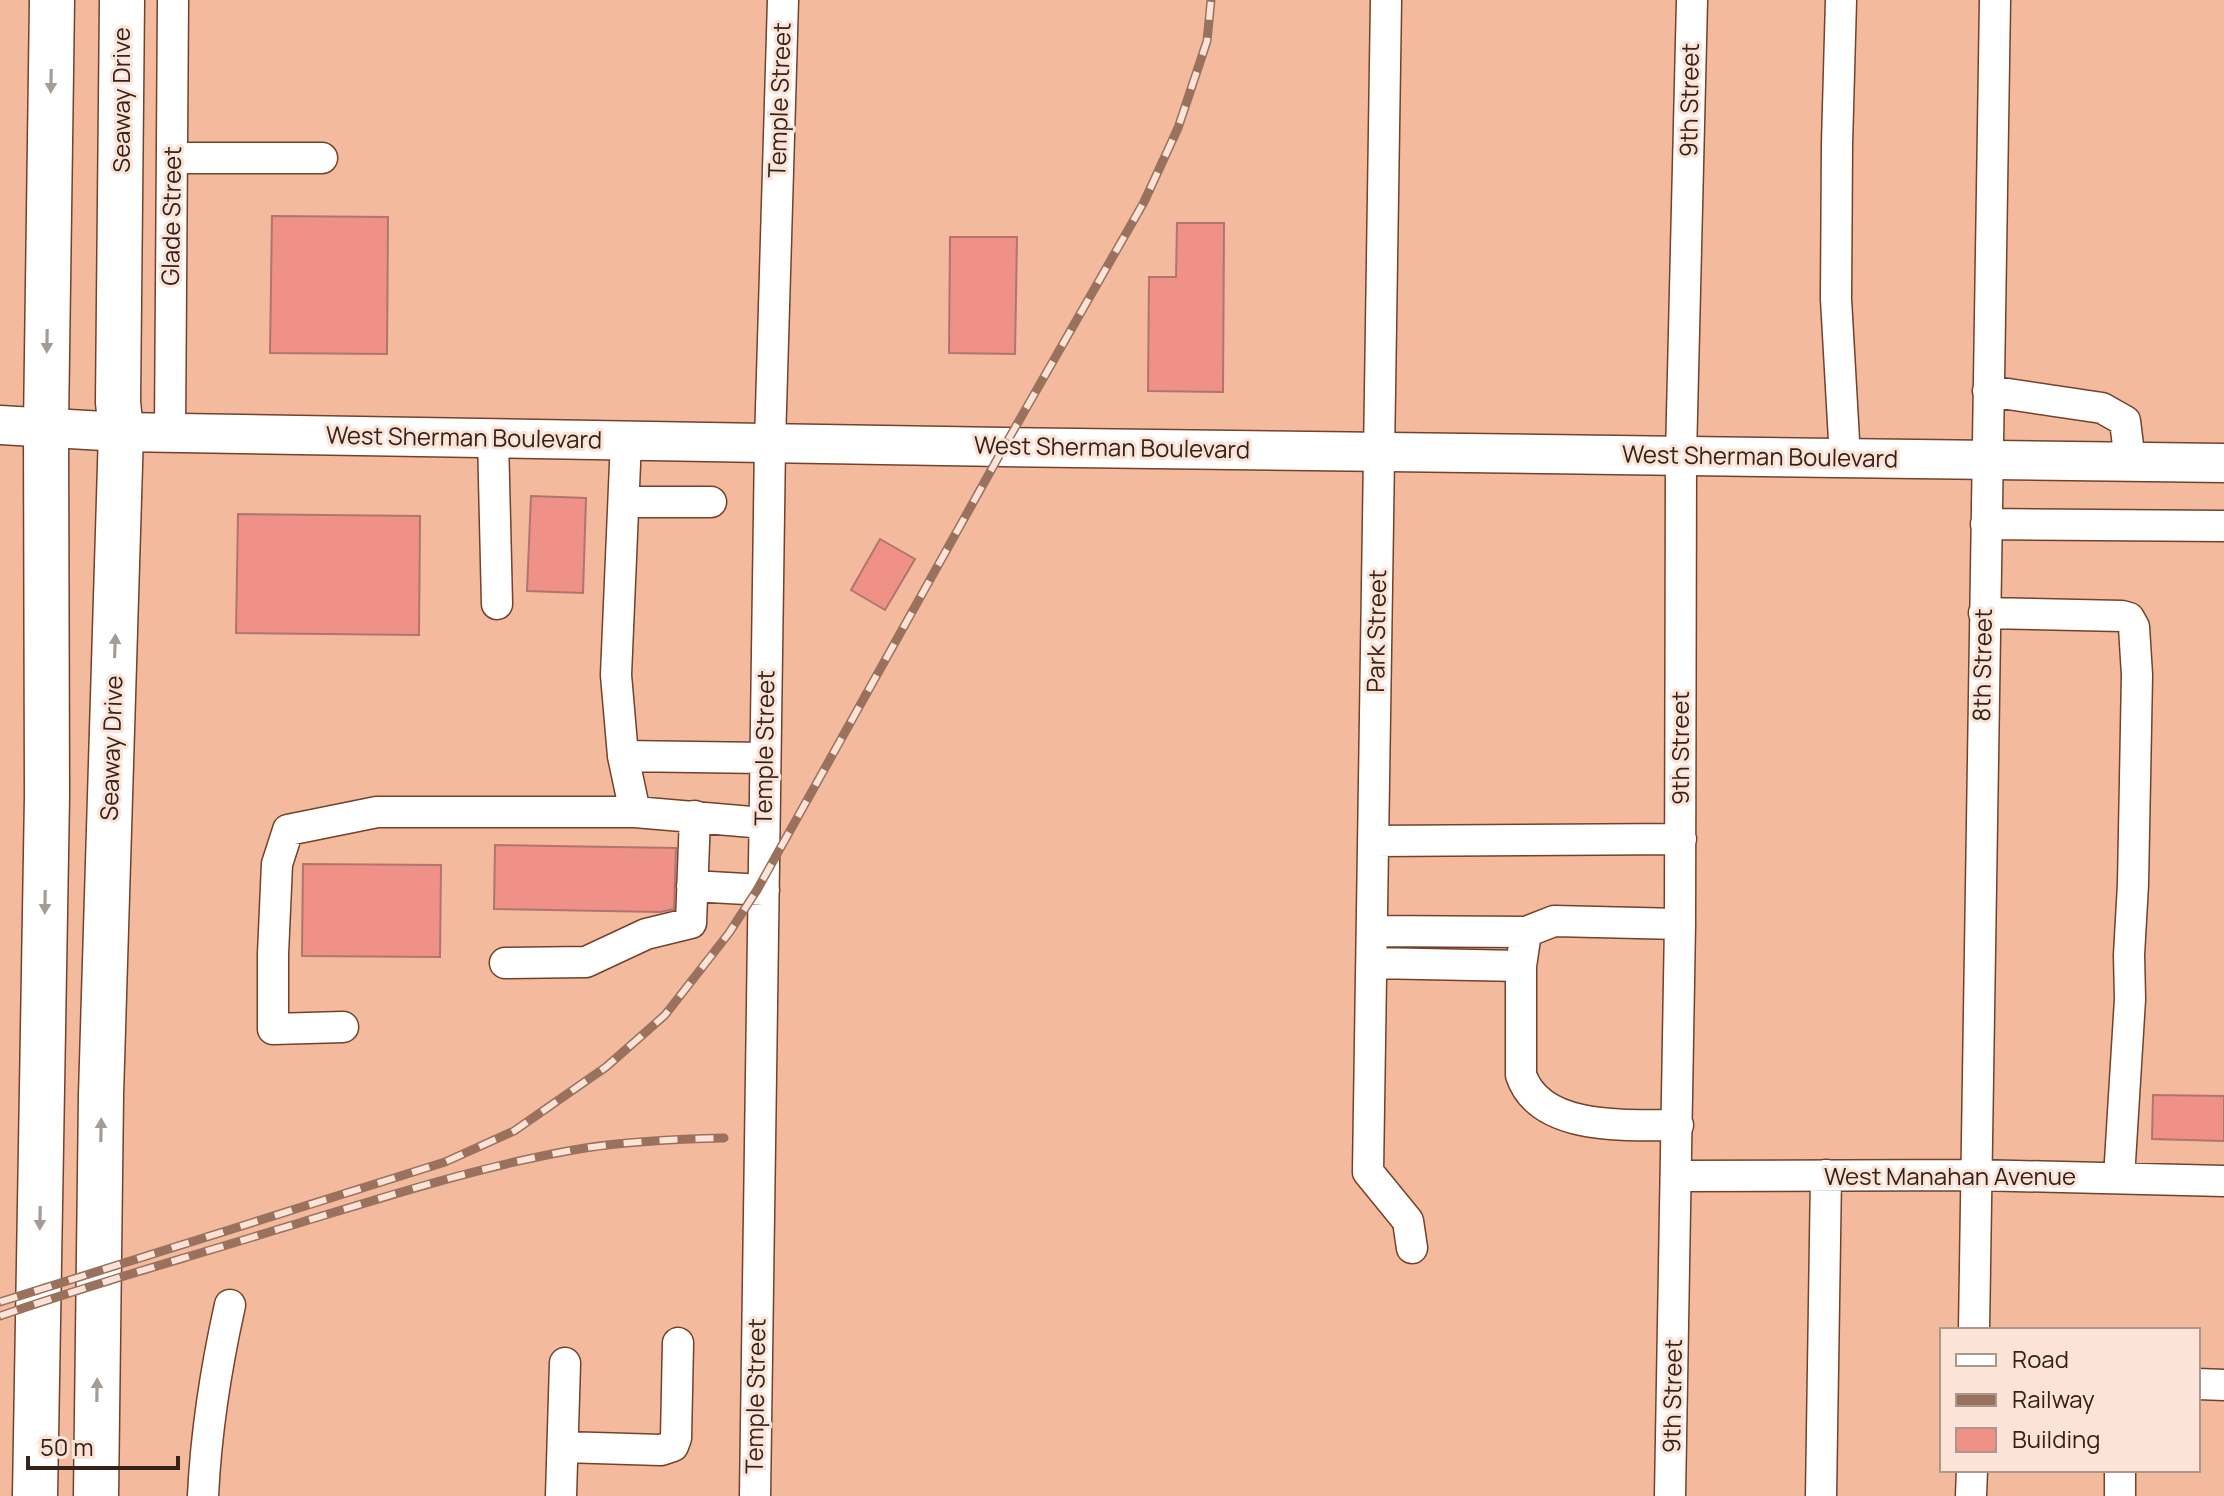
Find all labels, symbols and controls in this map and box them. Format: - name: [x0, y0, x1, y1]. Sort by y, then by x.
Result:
- street label: Temple Street: [759, 22, 798, 178]
- street label: Seaway Drive: [104, 27, 137, 173]
- street label: 9th Street: [1671, 43, 1706, 157]
- one-way arrow: [44, 69, 57, 94]
- street label: Glade Street: [153, 146, 188, 286]
- one-way arrow: [41, 329, 54, 354]
- street label: West Sherman Boulevard: [326, 418, 602, 455]
- street label: West Sherman Boulevard: [974, 428, 1250, 465]
- street label: West Sherman Boulevard: [1622, 437, 1898, 474]
- street label: Park Street: [1358, 569, 1393, 693]
- street label: 8th Street: [1964, 608, 1999, 722]
- one-way arrow: [108, 633, 121, 658]
- street label: Temple Street: [746, 670, 781, 826]
- street label: Seaway Drive: [91, 675, 130, 821]
- street label: 9th Street: [1663, 691, 1696, 805]
- one-way arrow: [39, 890, 51, 915]
- one-way arrow: [95, 1117, 107, 1142]
- street label: West Manahan Avenue: [1824, 1159, 2076, 1192]
- one-way arrow: [33, 1206, 46, 1231]
- street label: Temple Street: [737, 1318, 772, 1474]
- legend: [1940, 1328, 2200, 1472]
- street label: 9th Street: [1654, 1339, 1689, 1453]
- text: Road: [2012, 1342, 2069, 1375]
- one-way arrow: [91, 1377, 103, 1402]
- text: Railway: [2012, 1382, 2095, 1415]
- scale bar: [28, 1420, 178, 1470]
- text: Building: [2012, 1422, 2100, 1455]
- text: 50 m: [40, 1430, 94, 1463]

